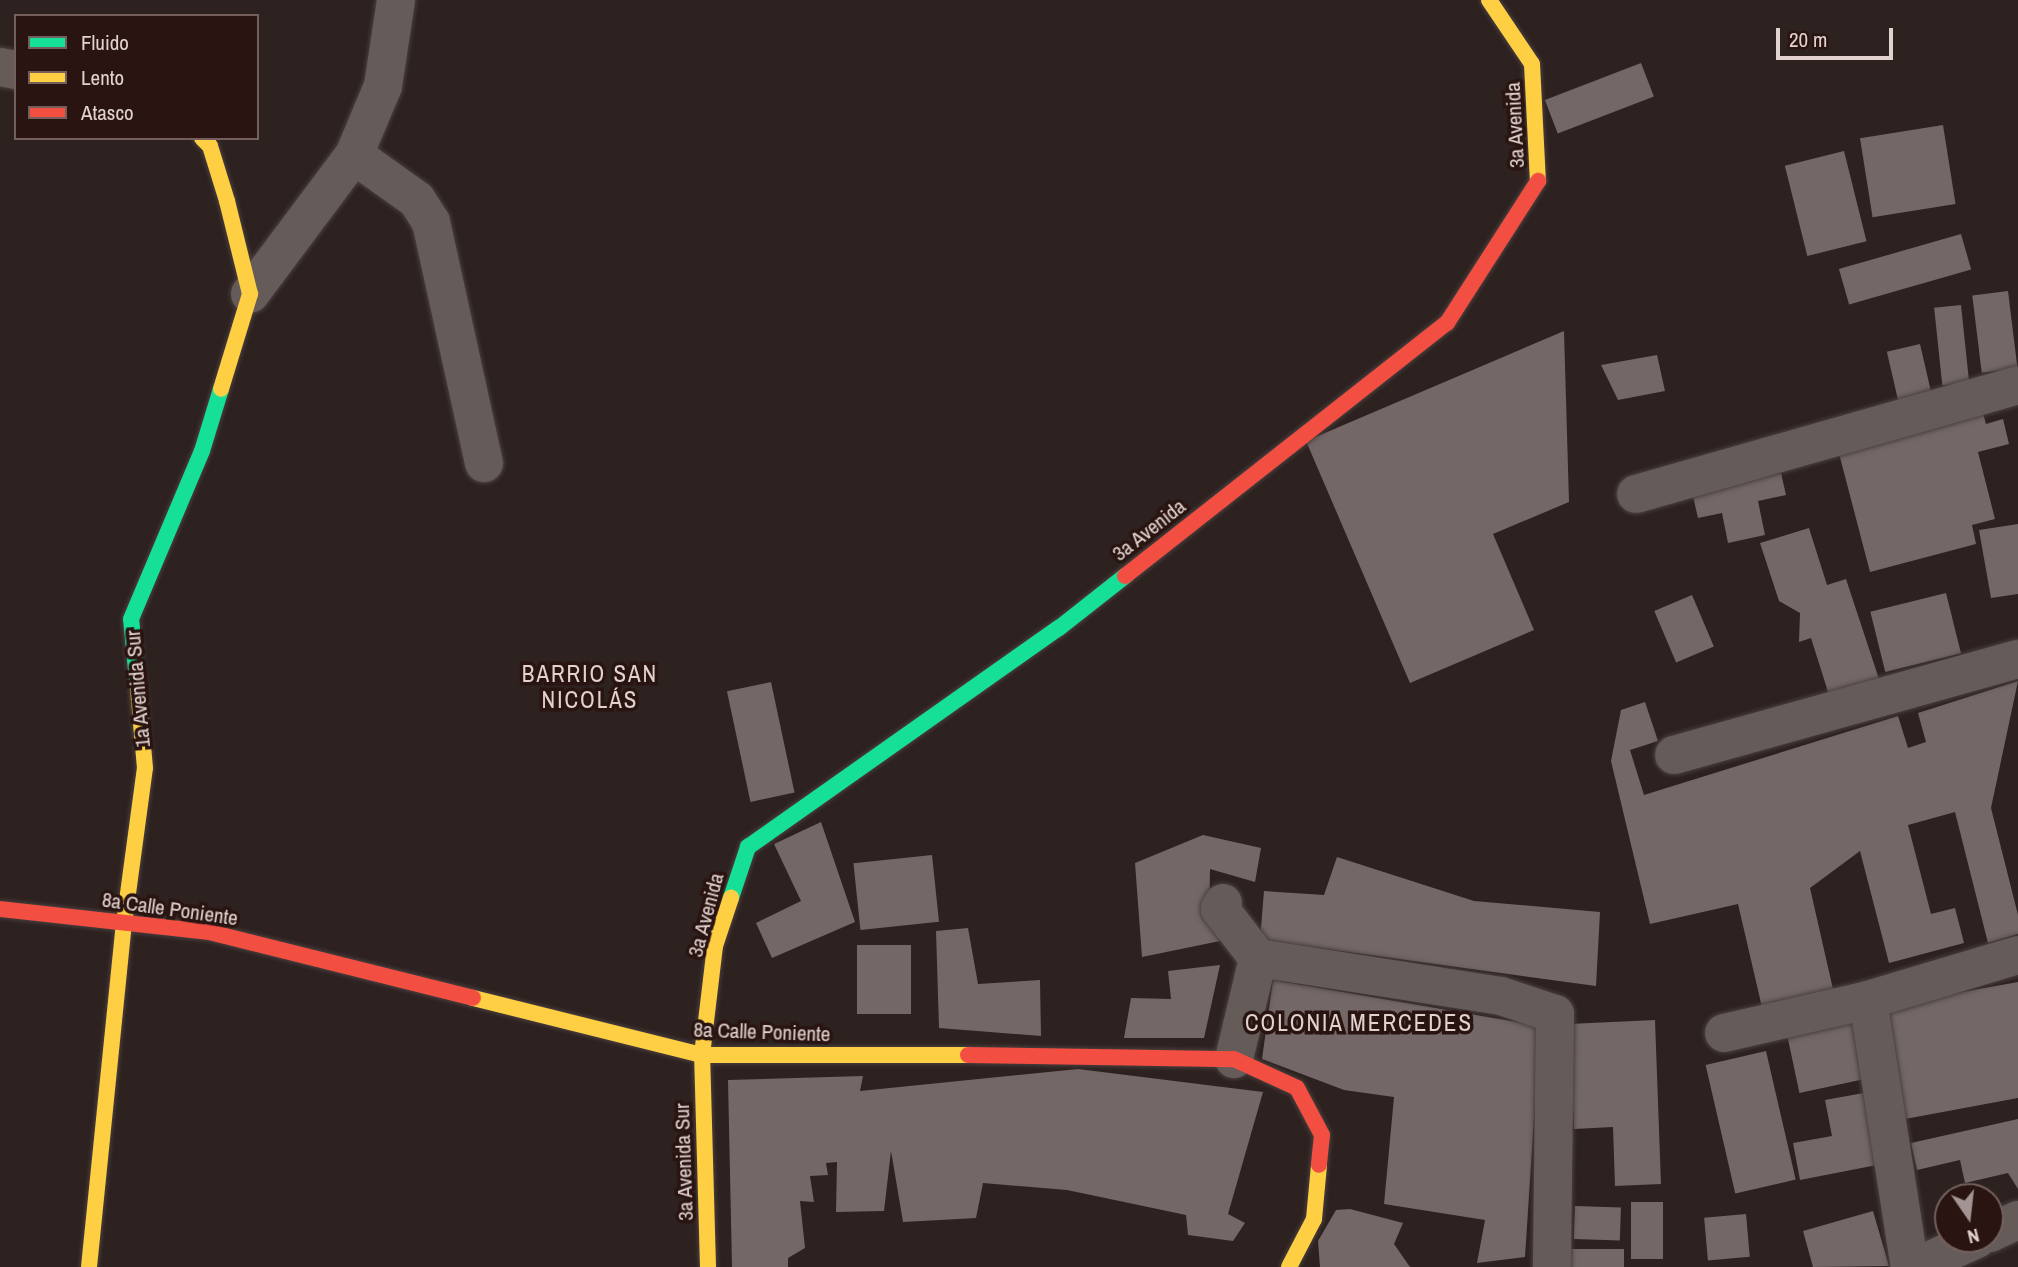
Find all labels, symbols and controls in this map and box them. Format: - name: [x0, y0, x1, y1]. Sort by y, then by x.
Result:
- legend: [14, 14, 259, 140]
- scale bar: [1780, 14, 1897, 58]
- text: 20 m: [1789, 25, 1827, 54]
- text: Fluido: [81, 28, 129, 57]
- text: Lento: [81, 63, 124, 92]
- street label: 3a Avenida: [1500, 81, 1530, 169]
- text: Atasco: [81, 98, 134, 127]
- street label: 3a Avenida: [1107, 493, 1191, 567]
- street label: 1a Avenida Sur: [120, 629, 156, 749]
- district label: BARRIO SAN NICOLÁS: [523, 660, 657, 714]
- street label: 3a Avenida: [683, 870, 729, 960]
- street label: 8a Calle Poniente: [100, 887, 240, 931]
- district label: COLONIA MERCEDES: [1246, 1009, 1472, 1037]
- street label: 8a Calle Poniente: [693, 1017, 831, 1047]
- street label: 3a Avenida Sur: [669, 1102, 699, 1222]
- north arrow: [1934, 1183, 2004, 1253]
- text: N: [1965, 1222, 1982, 1250]

